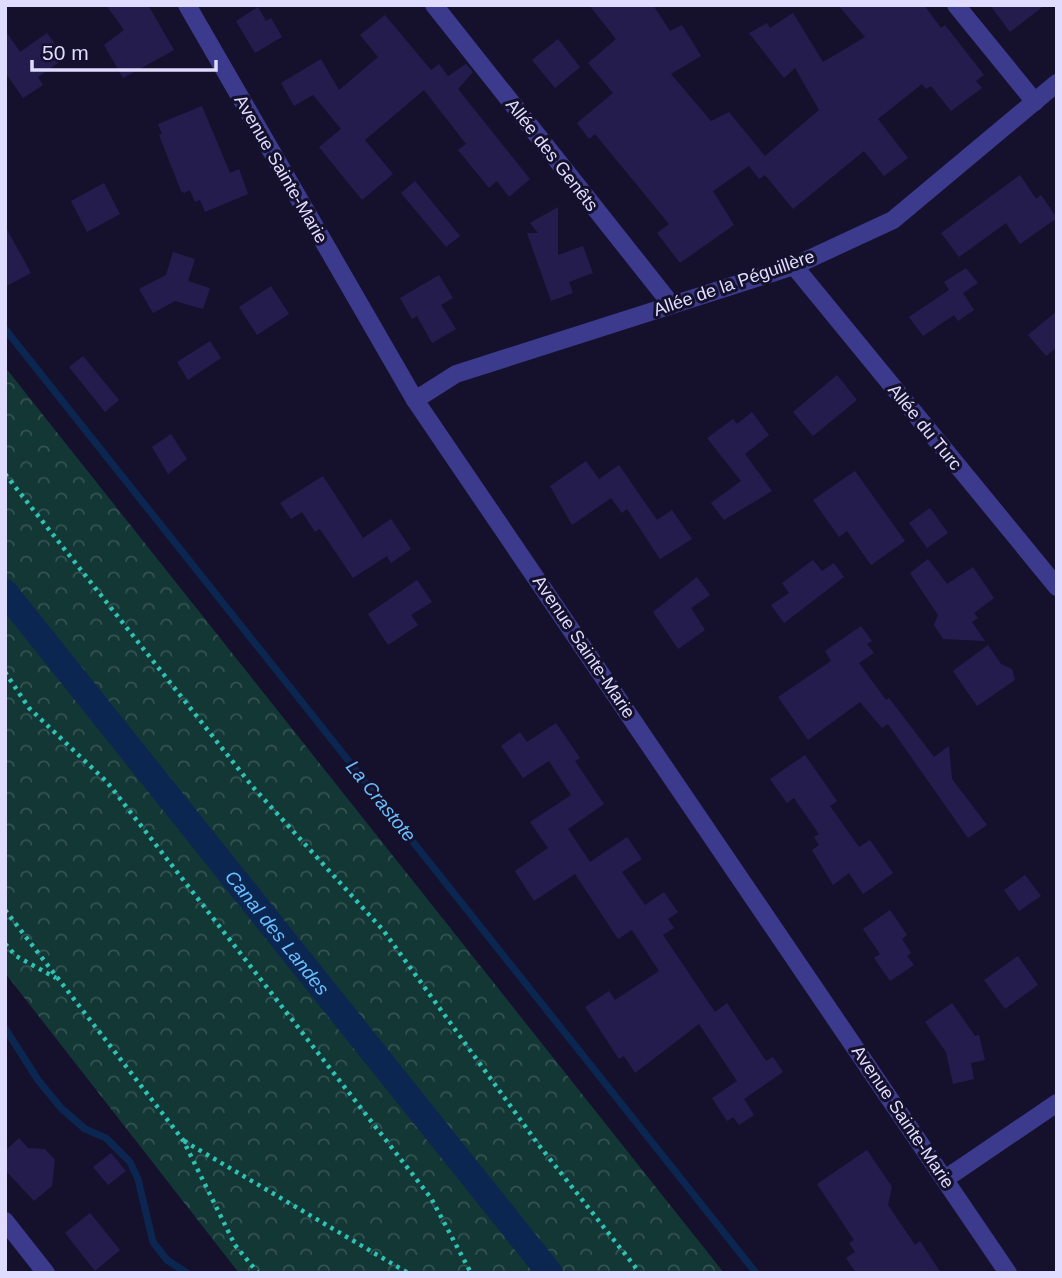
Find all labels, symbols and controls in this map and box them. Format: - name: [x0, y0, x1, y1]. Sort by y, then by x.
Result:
- scale bar: [32, 28, 215, 72]
- text: 50 m: [42, 41, 89, 64]
- street label: Avenue Sainte-Marie: [230, 91, 332, 247]
- street label: Allée des Genêts: [502, 95, 602, 215]
- street label: Allée de la Péguillère: [651, 246, 817, 320]
- street label: Allée du Turc: [884, 380, 966, 474]
- street label: Avenue Sainte-Marie: [529, 572, 639, 722]
- water label: La Crastote: [342, 756, 420, 846]
- water label: Canal des Landes: [221, 866, 334, 999]
- street label: Avenue Sainte-Marie: [848, 1042, 958, 1192]

